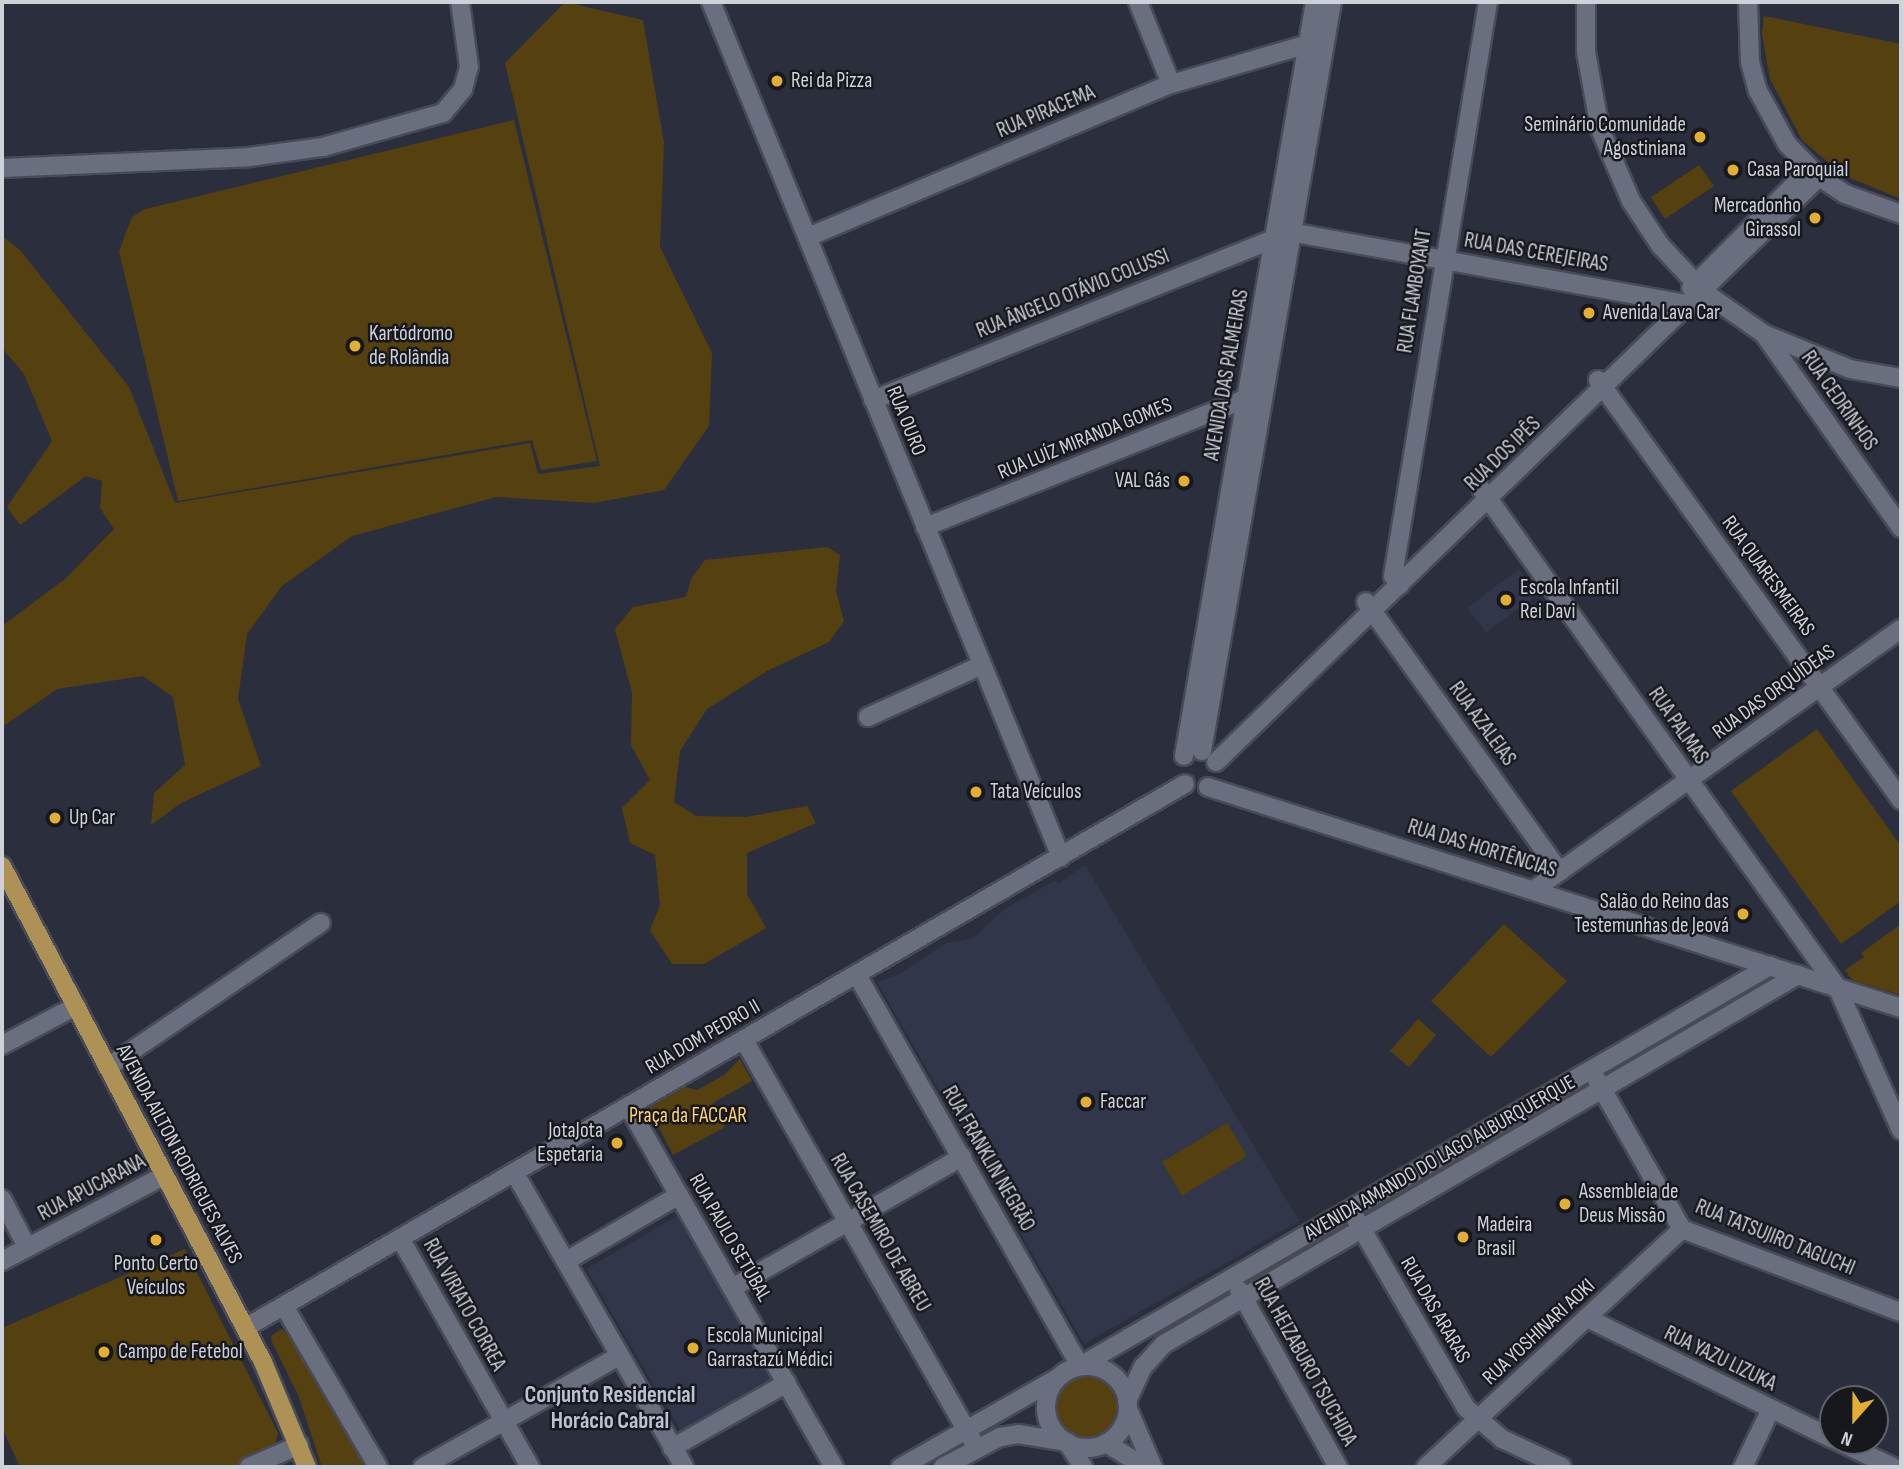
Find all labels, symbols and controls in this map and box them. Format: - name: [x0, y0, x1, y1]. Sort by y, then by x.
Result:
- place label: Rei da Pizza: [791, 68, 872, 94]
- marker: Rei da Pizza: [769, 73, 785, 89]
- street label: RUA PIRACEMA: [993, 80, 1099, 144]
- place label: Seminário Comunidade Agostiniana: [1524, 112, 1686, 162]
- marker: Seminário Comunidade Agostiniana: [1692, 129, 1708, 145]
- place label: Casa Paroquial: [1747, 157, 1848, 183]
- marker: Casa Paroquial: [1725, 162, 1741, 178]
- place label: Mercadonho Girassol: [1714, 193, 1801, 243]
- marker: Mercadonho Girassol: [1807, 210, 1823, 226]
- street label: RUA FLAMBOYANT: [1393, 227, 1437, 355]
- street label: RUA DAS CEREJEIRAS: [1462, 228, 1610, 278]
- street label: RUA ÂNGELO OTÁVIO COLUSSI: [973, 244, 1173, 344]
- street label: AVENIDA DAS PALMEIRAS: [1200, 288, 1254, 462]
- place label: Avenida Lava Car: [1603, 300, 1720, 326]
- marker: Avenida Lava Car: [1581, 305, 1597, 321]
- place label: Kartódromo de Rolândia: [369, 321, 453, 371]
- marker: Kartódromo de Rolândia: [347, 338, 363, 354]
- street label: RUA CEDRINHOS: [1795, 346, 1883, 456]
- street label: RUA OURO: [881, 383, 931, 459]
- street label: RUA LUÍZ MIRANDA GOMES: [994, 393, 1176, 485]
- street label: RUA DOS IPÊS: [1460, 412, 1546, 496]
- place label: VAL Gás: [1115, 468, 1170, 494]
- marker: VAL Gás: [1176, 473, 1192, 489]
- street label: RUA QUARESMEIRAS: [1716, 511, 1820, 641]
- place label: Escola Infantil Rei Davi: [1520, 575, 1619, 625]
- marker: Escola Infantil Rei Davi: [1498, 592, 1514, 608]
- street label: RUA DAS ORQUÍDEAS: [1708, 639, 1840, 745]
- street label: RUA AZALEIAS: [1443, 677, 1521, 771]
- street label: RUA PALMAS: [1643, 683, 1713, 769]
- place label: Tata Veículos: [990, 779, 1081, 805]
- marker: Tata Veículos: [968, 784, 984, 800]
- place label: Up Car: [69, 805, 115, 831]
- marker: Up Car: [47, 810, 63, 826]
- street label: RUA DAS HORTÊNCIAS: [1405, 814, 1559, 884]
- place label: Salão do Reino das Testemunhas de Jeová: [1574, 889, 1729, 939]
- marker: Salão do Reino das Testemunhas de Jeová: [1735, 906, 1751, 922]
- street label: RUA DOM PEDRO II: [641, 994, 765, 1080]
- street label: AVENIDA AILTON RODRIGUES ALVES: [110, 1040, 248, 1268]
- street label: AVENIDA AMANDO DO LAGO ALBURQUERQUE: [1300, 1070, 1580, 1246]
- street label: RUA FRANKLIN NEGRÃO: [936, 1082, 1040, 1236]
- place label: Faccar: [1100, 1089, 1146, 1115]
- marker: Faccar: [1078, 1094, 1094, 1110]
- park label: Praça da FACCAR: [629, 1103, 747, 1129]
- place label: JotaJota Espetaria: [537, 1118, 603, 1168]
- marker: JotaJota Espetaria: [609, 1135, 625, 1151]
- street label: RUA APUCARANA: [34, 1149, 150, 1227]
- street label: RUA CASEMIRO DE ABREU: [824, 1149, 936, 1317]
- street label: RUA PAULO SETÚBAL: [683, 1170, 777, 1306]
- place label: Assembleia de Deus Missão: [1579, 1179, 1678, 1229]
- street label: RUA TATSUJIRO TAGUCHI: [1692, 1195, 1858, 1281]
- marker: Assembleia de Deus Missão: [1557, 1196, 1573, 1212]
- place label: Madeira Brasil: [1477, 1212, 1532, 1262]
- marker: Madeira Brasil: [1455, 1229, 1471, 1245]
- marker: Ponto Certo Veículos: [148, 1232, 164, 1248]
- street label: RUA VIRIATO CORREA: [417, 1235, 511, 1375]
- place label: Ponto Certo Veículos: [114, 1251, 198, 1301]
- street label: RUA DAS ARARAS: [1394, 1252, 1476, 1368]
- street label: RUA HEIZABURO TSUCHIDA: [1248, 1274, 1362, 1450]
- street label: RUA YOSHINARI AOKI: [1478, 1274, 1600, 1390]
- street label: RUA YAZU LIZUKA: [1660, 1321, 1780, 1397]
- place label: Escola Municipal Garrastazú Médici: [707, 1323, 833, 1373]
- place label: Campo de Fetebol: [118, 1339, 243, 1365]
- marker: Escola Municipal Garrastazú Médici: [685, 1340, 701, 1356]
- marker: Campo de Fetebol: [96, 1344, 112, 1360]
- district label: Conjunto Residencial Horácio Cabral: [525, 1381, 695, 1435]
- north arrow: [1819, 1385, 1889, 1455]
- text: N: [1838, 1426, 1856, 1451]

